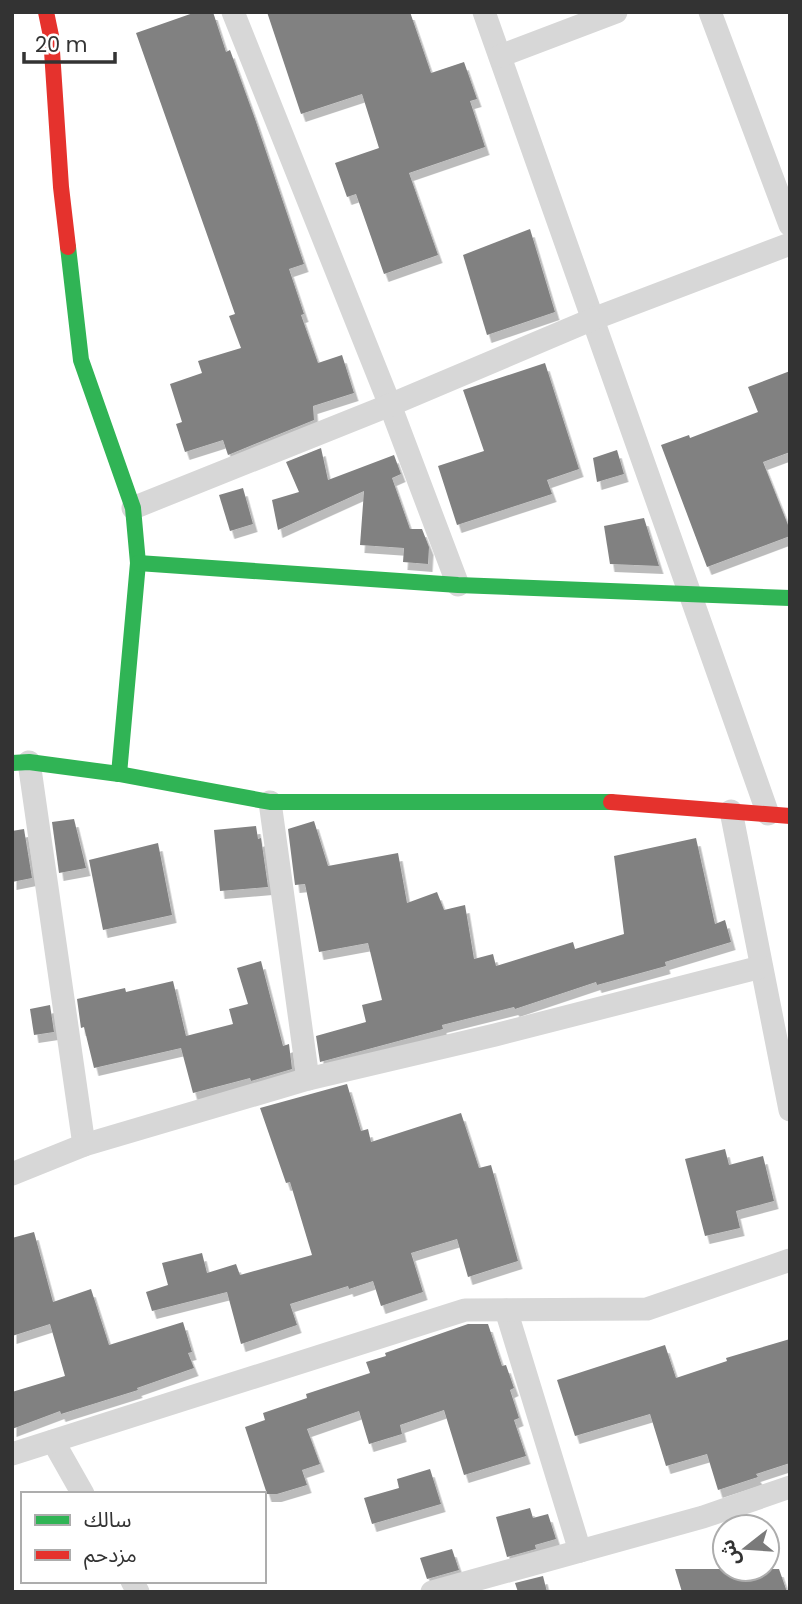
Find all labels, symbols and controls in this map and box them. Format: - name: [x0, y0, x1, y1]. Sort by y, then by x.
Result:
- scale bar: [24, 21, 116, 65]
- text: 20 m: [35, 30, 88, 59]
- legend: [21, 1492, 266, 1583]
- text: سالك: [84, 1505, 131, 1534]
- north arrow: [711, 1513, 781, 1583]
- text: ش: [714, 1536, 747, 1569]
- text: مزدحم: [84, 1540, 137, 1570]

